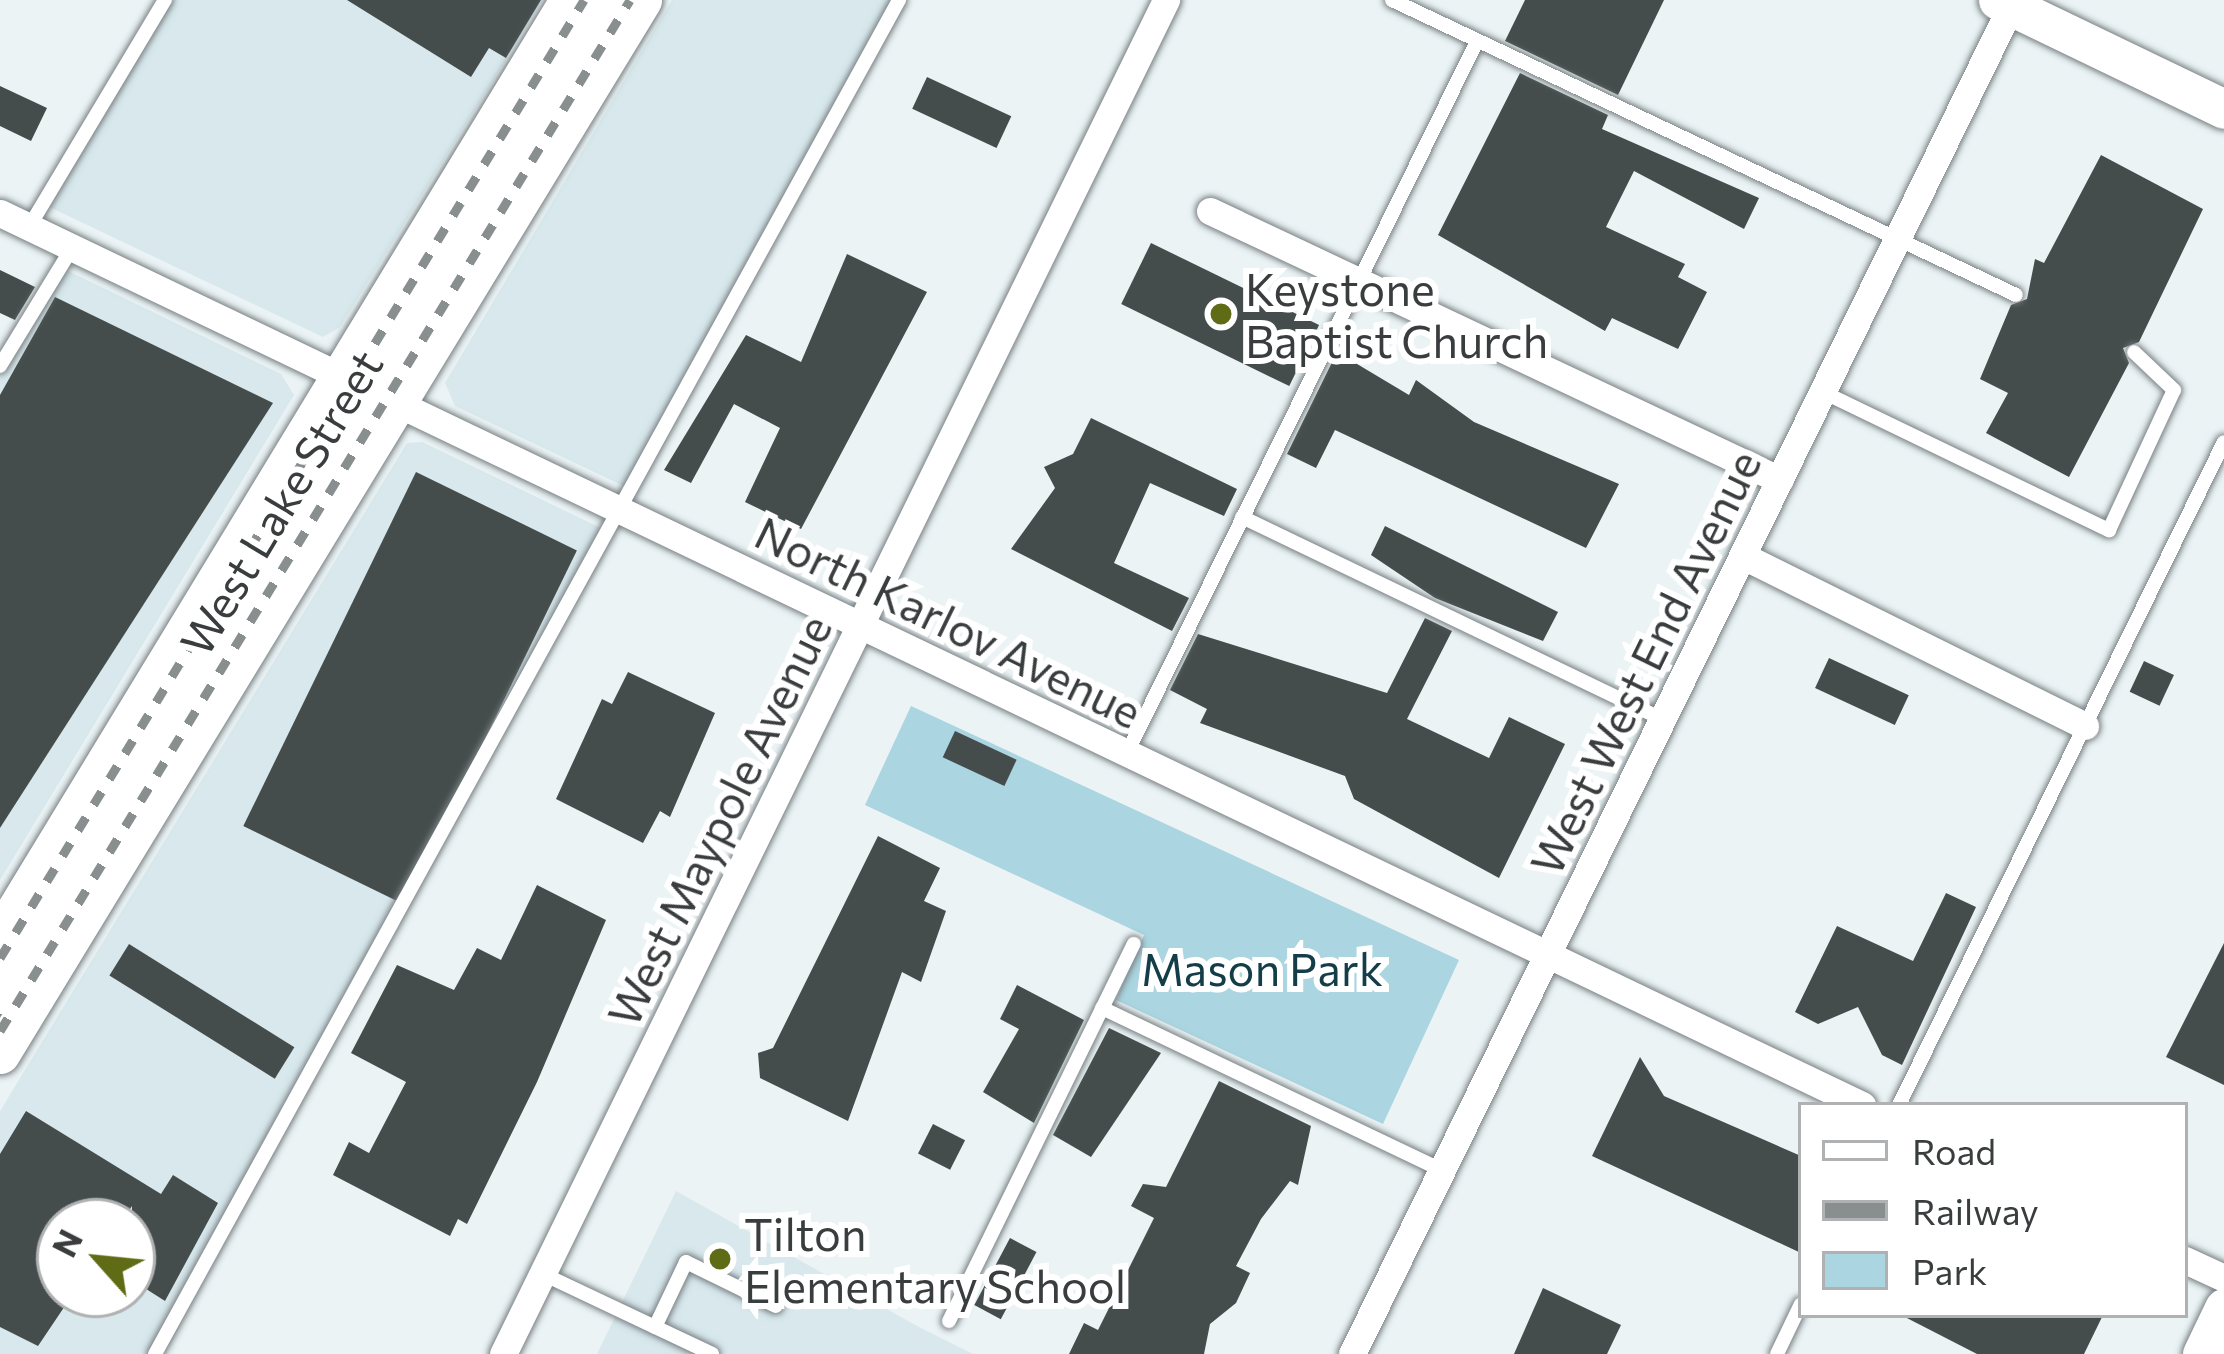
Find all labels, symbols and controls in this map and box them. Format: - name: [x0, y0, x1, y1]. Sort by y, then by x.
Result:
- place label: Keystone Baptist Church: [1245, 261, 1548, 367]
- marker: Keystone Baptist Church: [1208, 301, 1234, 327]
- street label: West Lake Street: [168, 340, 392, 664]
- street label: West West End Avenue: [1518, 441, 1770, 883]
- street label: North Karlov Avenue: [747, 504, 1151, 738]
- street label: West Maypole Avenue: [595, 606, 841, 1034]
- park label: Mason Park: [1141, 941, 1383, 995]
- legend: [1798, 1102, 2188, 1318]
- text: Road: [1912, 1128, 1996, 1172]
- text: Railway: [1912, 1188, 2039, 1232]
- north arrow: [36, 1198, 156, 1318]
- place label: Tilton Elementary School: [744, 1206, 1126, 1312]
- text: N: [42, 1222, 90, 1263]
- marker: Tilton Elementary School: [707, 1246, 733, 1272]
- text: Park: [1912, 1248, 1987, 1292]

